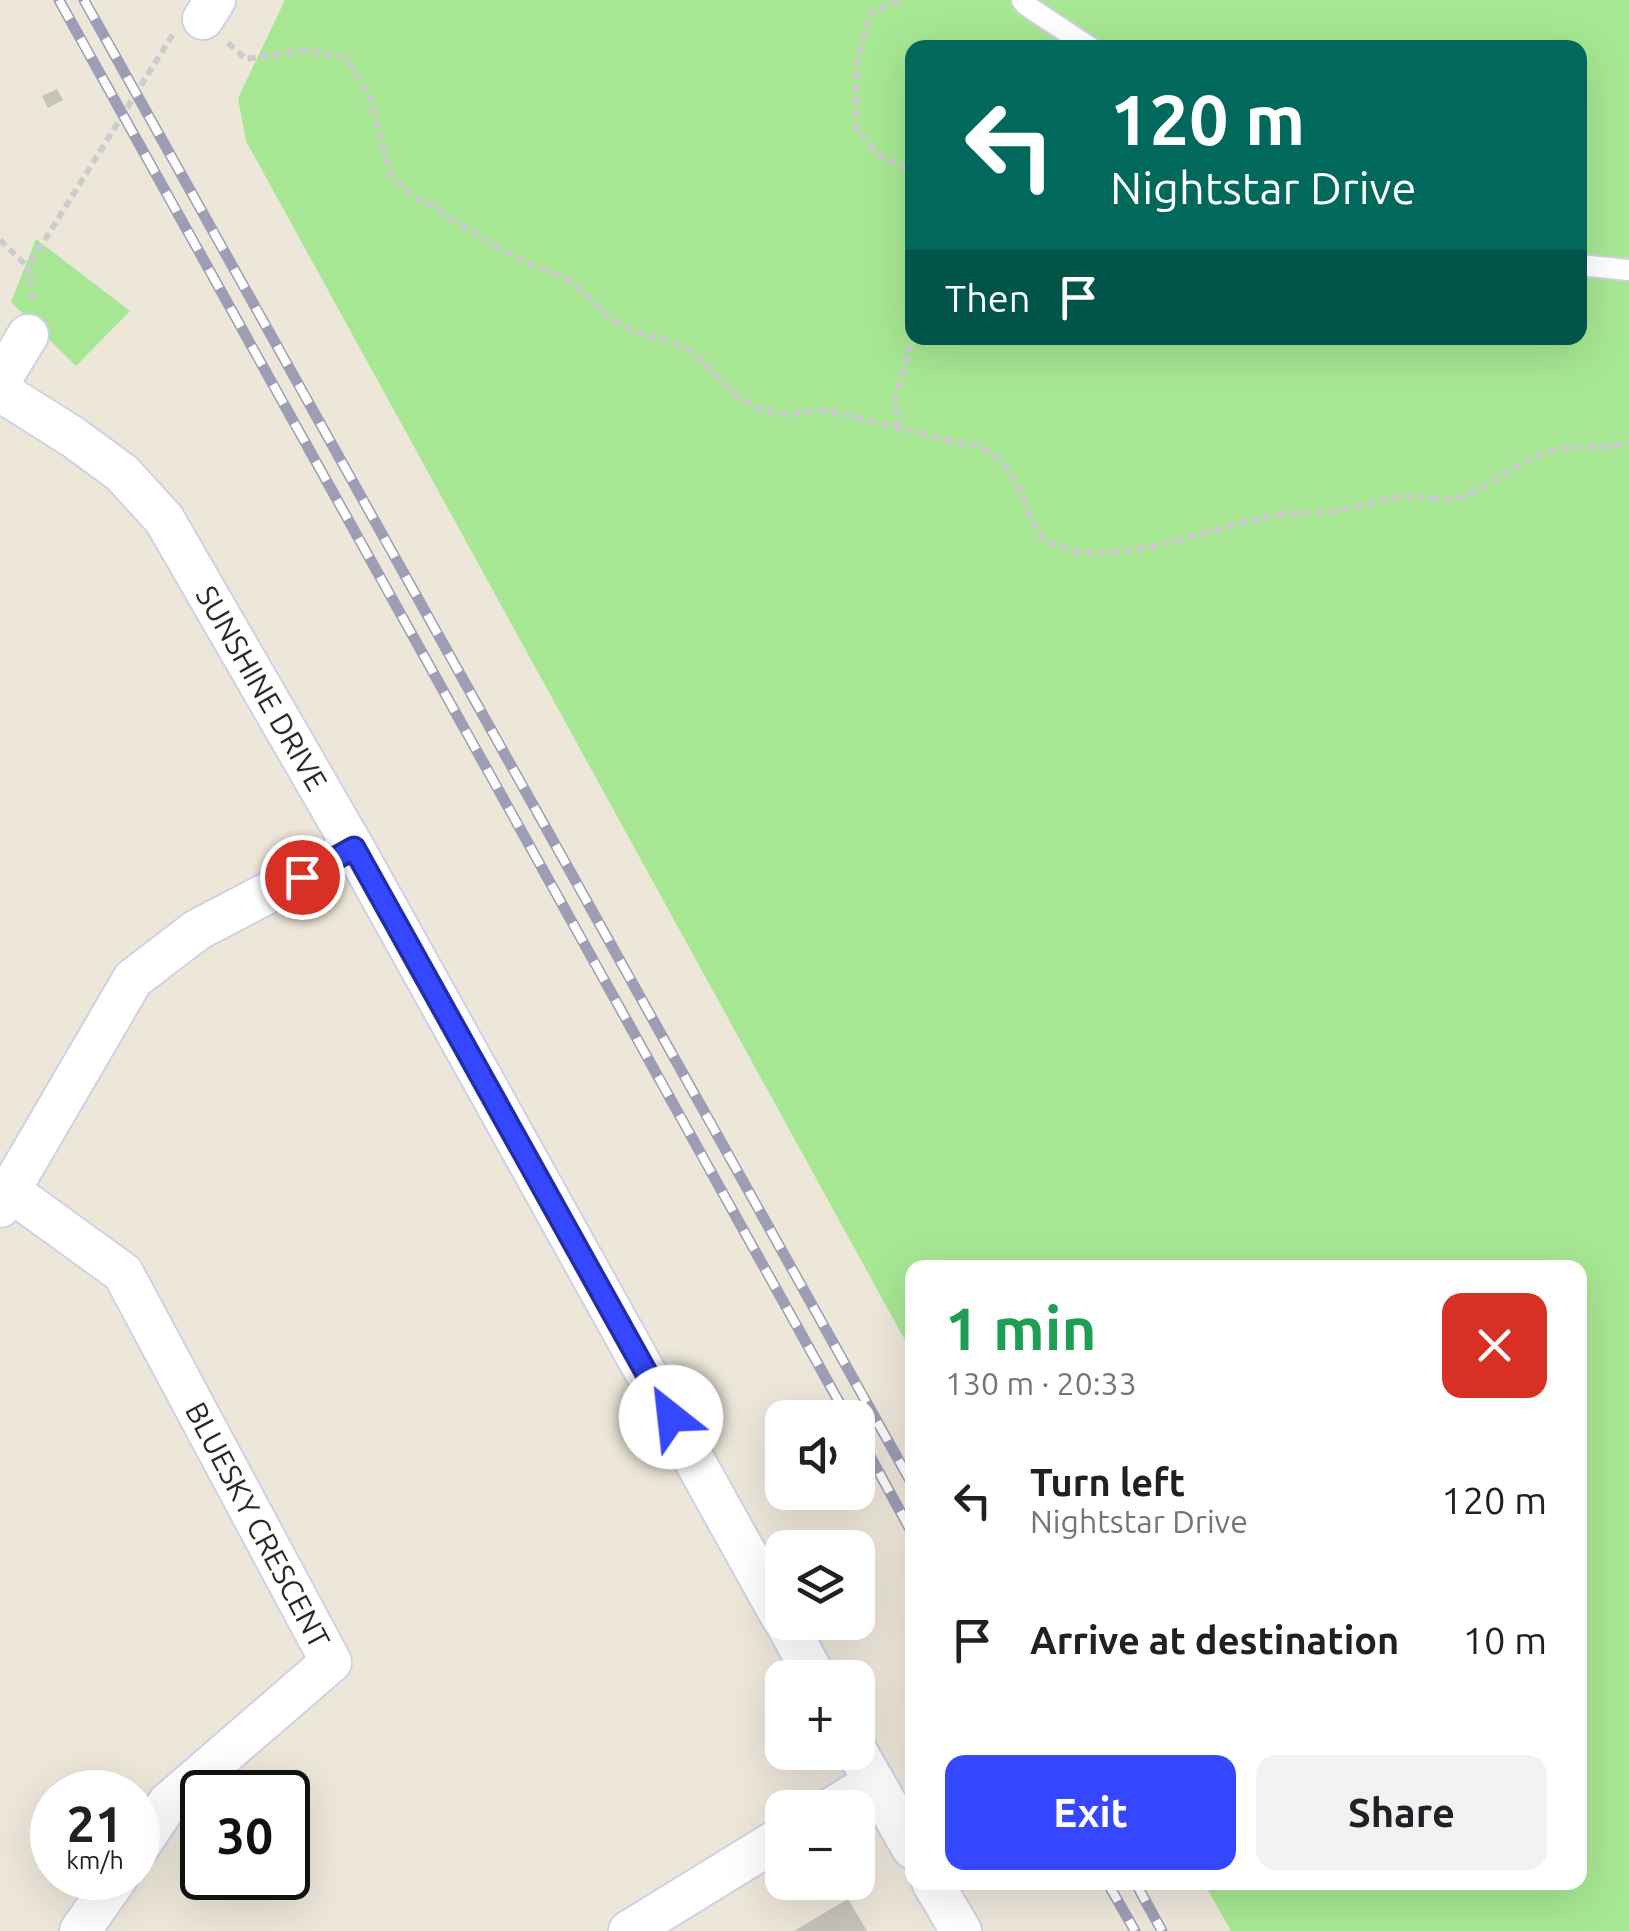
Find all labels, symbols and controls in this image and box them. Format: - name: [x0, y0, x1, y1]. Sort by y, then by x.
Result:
- icon: left: [945, 80, 1075, 210]
- text: 120 m: [1110, 80, 1305, 158]
- text: Nightstar Drive: [1110, 162, 1416, 213]
- icon: arrive: [1051, 270, 1106, 325]
- text: Then: [945, 277, 1031, 319]
- street label: SUNSHINE DRIVE: [190, 580, 334, 796]
- pin: [260, 835, 345, 920]
- icon: arrive: [275, 850, 330, 905]
- button: close: [1442, 1293, 1547, 1398]
- text: 1 min: [945, 1294, 1097, 1361]
- position arrow: [619, 1365, 723, 1469]
- text: 130 m · 20:33: [945, 1365, 1137, 1401]
- street label: BLUESKY CRESCENT: [179, 1396, 337, 1654]
- map controls: [765, 1400, 875, 1900]
- button: sound: [765, 1400, 875, 1510]
- text: Turn left: [1030, 1461, 1185, 1503]
- icon: left: [945, 1473, 1000, 1528]
- text: 120 m: [1441, 1479, 1547, 1521]
- text: Nightstar Drive: [1030, 1503, 1248, 1539]
- button: layers: [765, 1530, 875, 1640]
- icon: arrive: [945, 1613, 1000, 1668]
- text: Arrive at destination: [1030, 1619, 1399, 1661]
- text: 10 m: [1463, 1619, 1547, 1661]
- button: +: [765, 1660, 875, 1770]
- button: Exit: [945, 1755, 1236, 1870]
- button: Share: [1256, 1755, 1547, 1870]
- speed limit sign: 30: [180, 1770, 310, 1900]
- button: −: [765, 1790, 875, 1900]
- text: 21: [67, 1795, 123, 1851]
- text: km/h: [66, 1846, 124, 1874]

